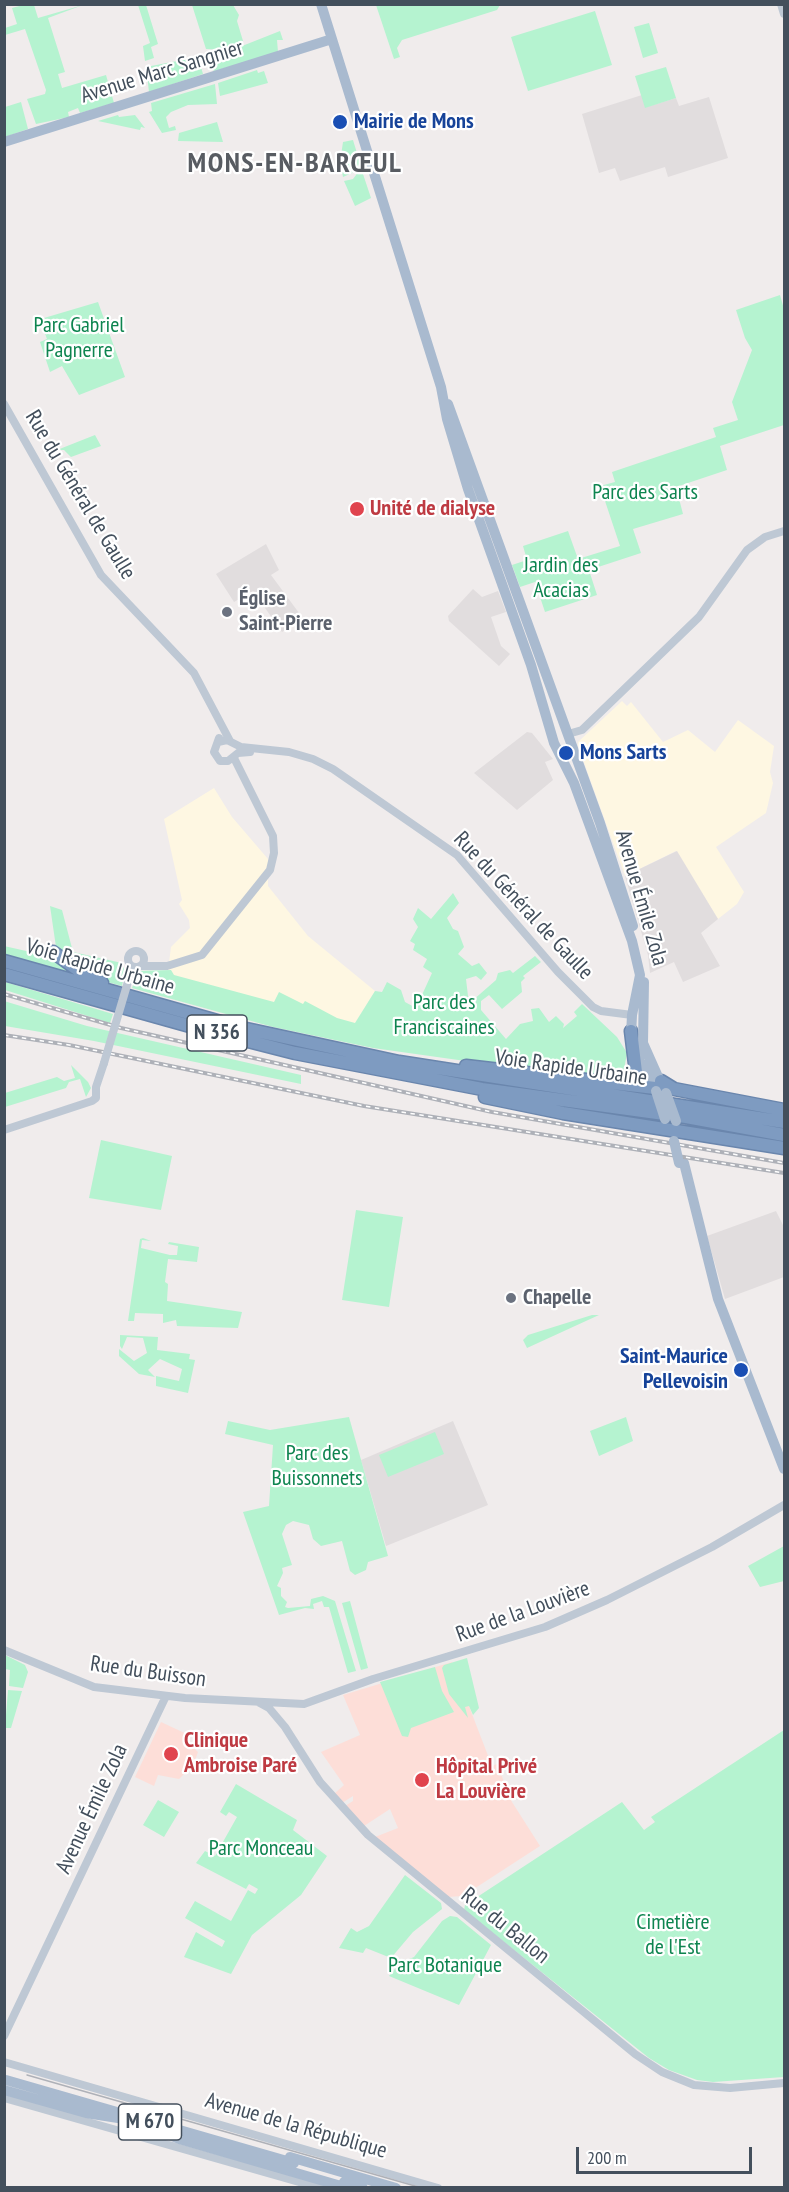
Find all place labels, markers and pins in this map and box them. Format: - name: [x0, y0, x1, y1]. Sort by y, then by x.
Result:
- place label: Mairie de Mons: [354, 109, 474, 135]
- marker: Mairie de Mons: [331, 113, 349, 131]
- place label: Unité de dialyse: [370, 496, 495, 522]
- marker: Unité de dialyse: [348, 500, 366, 518]
- place label: Église Saint-Pierre: [239, 586, 332, 638]
- marker: Église Saint-Pierre: [220, 605, 234, 619]
- place label: Mons Sarts: [580, 740, 666, 766]
- marker: Mons Sarts: [557, 744, 575, 762]
- place label: Chapelle: [523, 1285, 591, 1311]
- marker: Chapelle: [504, 1291, 518, 1305]
- place label: Saint-Maurice Pellevoisin: [620, 1344, 728, 1396]
- marker: Saint-Maurice Pellevoisin: [732, 1361, 750, 1379]
- place label: Clinique Ambroise Paré: [184, 1728, 297, 1780]
- marker: Clinique Ambroise Paré: [162, 1745, 180, 1763]
- place label: Hôpital Privé La Louvière: [436, 1754, 537, 1806]
- marker: Hôpital Privé La Louvière: [413, 1771, 431, 1789]

